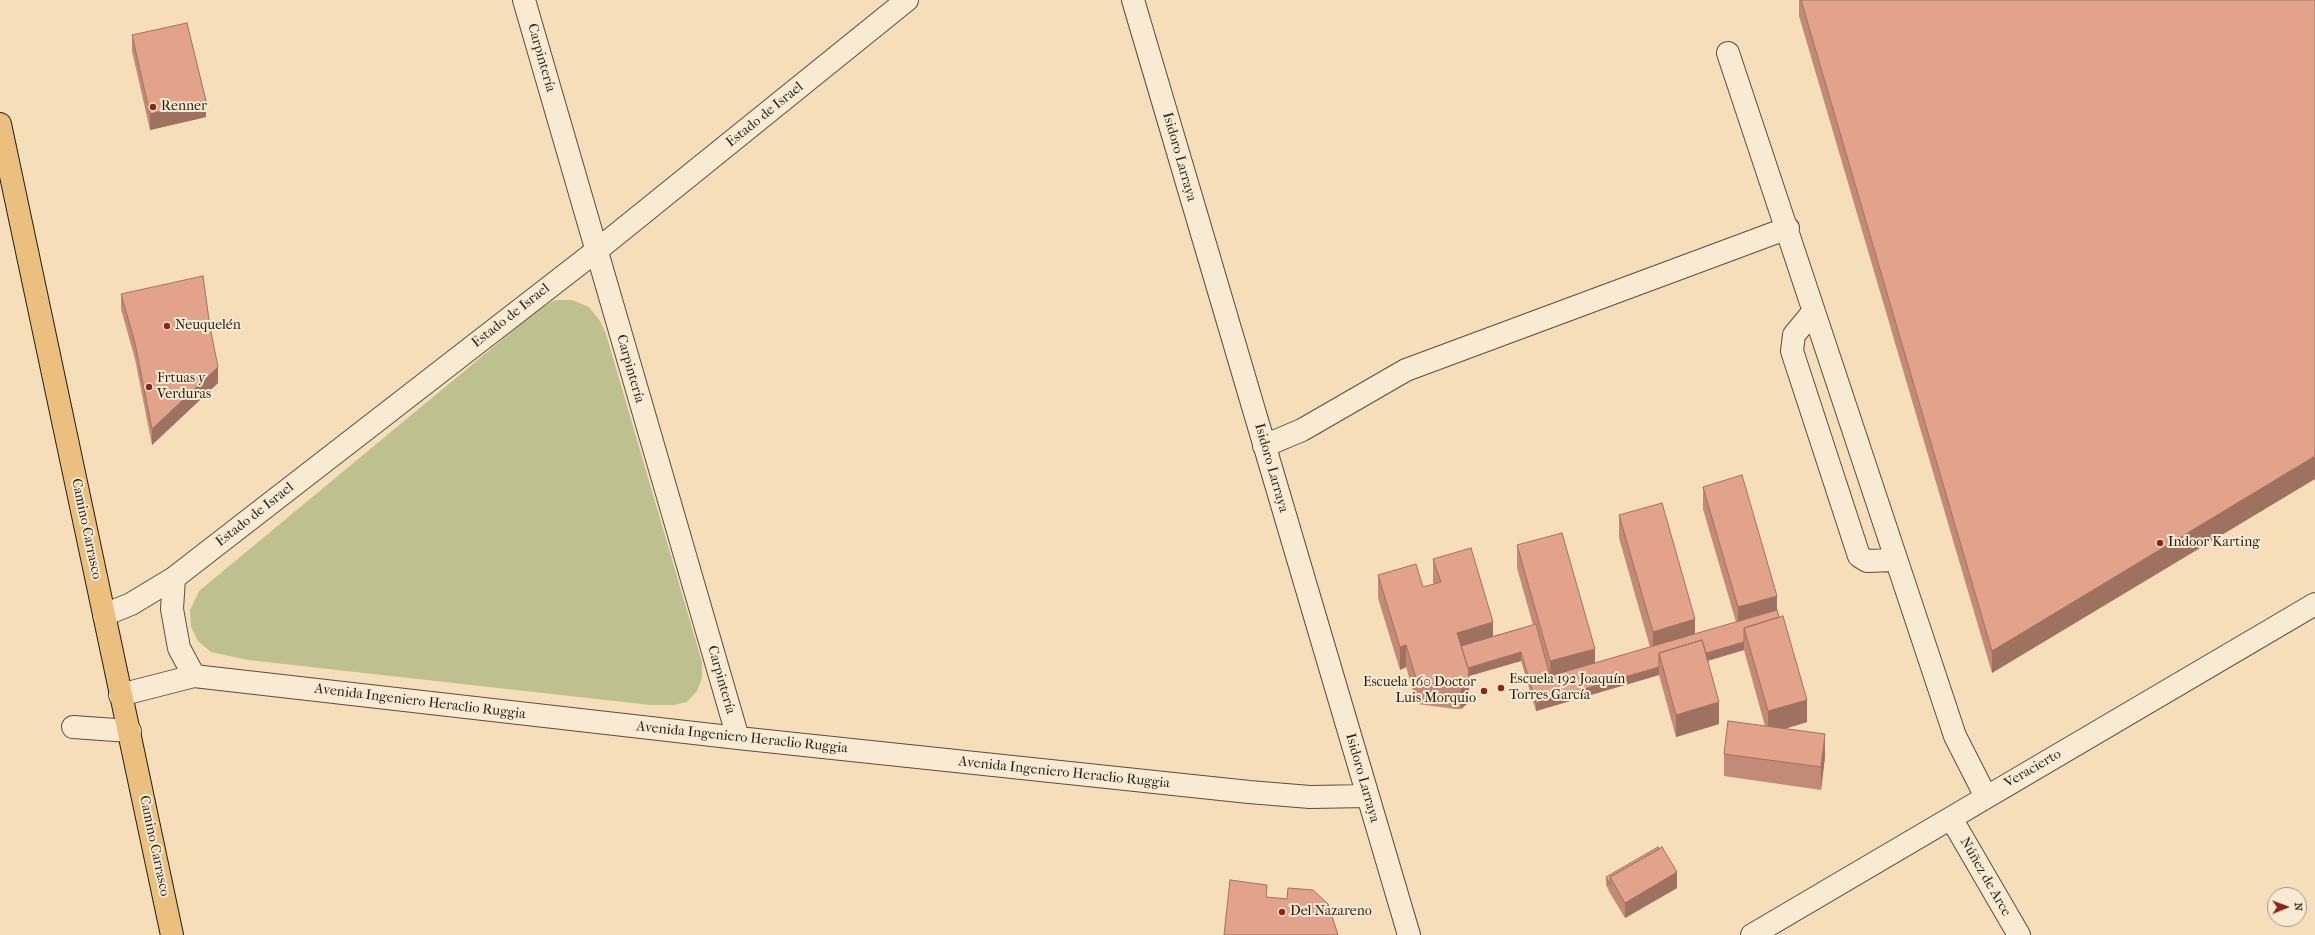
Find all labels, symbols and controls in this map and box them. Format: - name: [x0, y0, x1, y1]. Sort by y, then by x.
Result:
- street label: Carpintería: [523, 22, 559, 94]
- street label: Estado de Israel: [723, 79, 807, 151]
- place label: Renner: [161, 99, 207, 115]
- marker: Renner: [148, 102, 158, 112]
- street label: Isidoro Larraya: [1158, 110, 1200, 204]
- street label: Estado de Israel: [469, 280, 553, 352]
- place label: Neuquelén: [175, 318, 241, 334]
- marker: Neuquelén: [162, 321, 172, 331]
- street label: Carpintería: [612, 333, 648, 405]
- place label: Frtuas y Verduras: [157, 371, 211, 404]
- marker: Frtuas y Verduras: [144, 382, 154, 392]
- street label: Isidoro Larraya: [1250, 421, 1292, 515]
- street label: Camino Carrasco: [67, 477, 105, 581]
- street label: Estado de Israel: [213, 479, 297, 551]
- place label: Indoor Karting: [2168, 535, 2260, 551]
- marker: Indoor Karting: [2155, 538, 2165, 548]
- street label: Carpintería: [703, 644, 739, 716]
- place label: Escuela 192 Joaquín Torres García: [1509, 672, 1625, 704]
- place label: Escuela 160 Doctor Luis Morquio: [1363, 675, 1476, 708]
- street label: Avenida Ingeniero Heraclio Ruggia: [313, 681, 527, 723]
- marker: Escuela 192 Joaquín Torres García: [1496, 683, 1506, 693]
- marker: Escuela 160 Doctor Luis Morquio: [1479, 686, 1489, 696]
- street label: Avenida Ingeniero Heraclio Ruggia: [635, 719, 849, 757]
- street label: Isidoro Larraya: [1341, 731, 1383, 825]
- street label: Veracierto: [2002, 746, 2064, 792]
- street label: Avenida Ingeniero Heraclio Ruggia: [957, 754, 1171, 792]
- street label: Camino Carrasco: [135, 794, 173, 898]
- street label: Núñez de Arce: [1956, 835, 2014, 919]
- north arrow: [2267, 887, 2307, 927]
- text: N: [2292, 902, 2305, 911]
- place label: Del Nazareno: [1290, 904, 1372, 920]
- marker: Del Nazareno: [1277, 907, 1287, 917]

